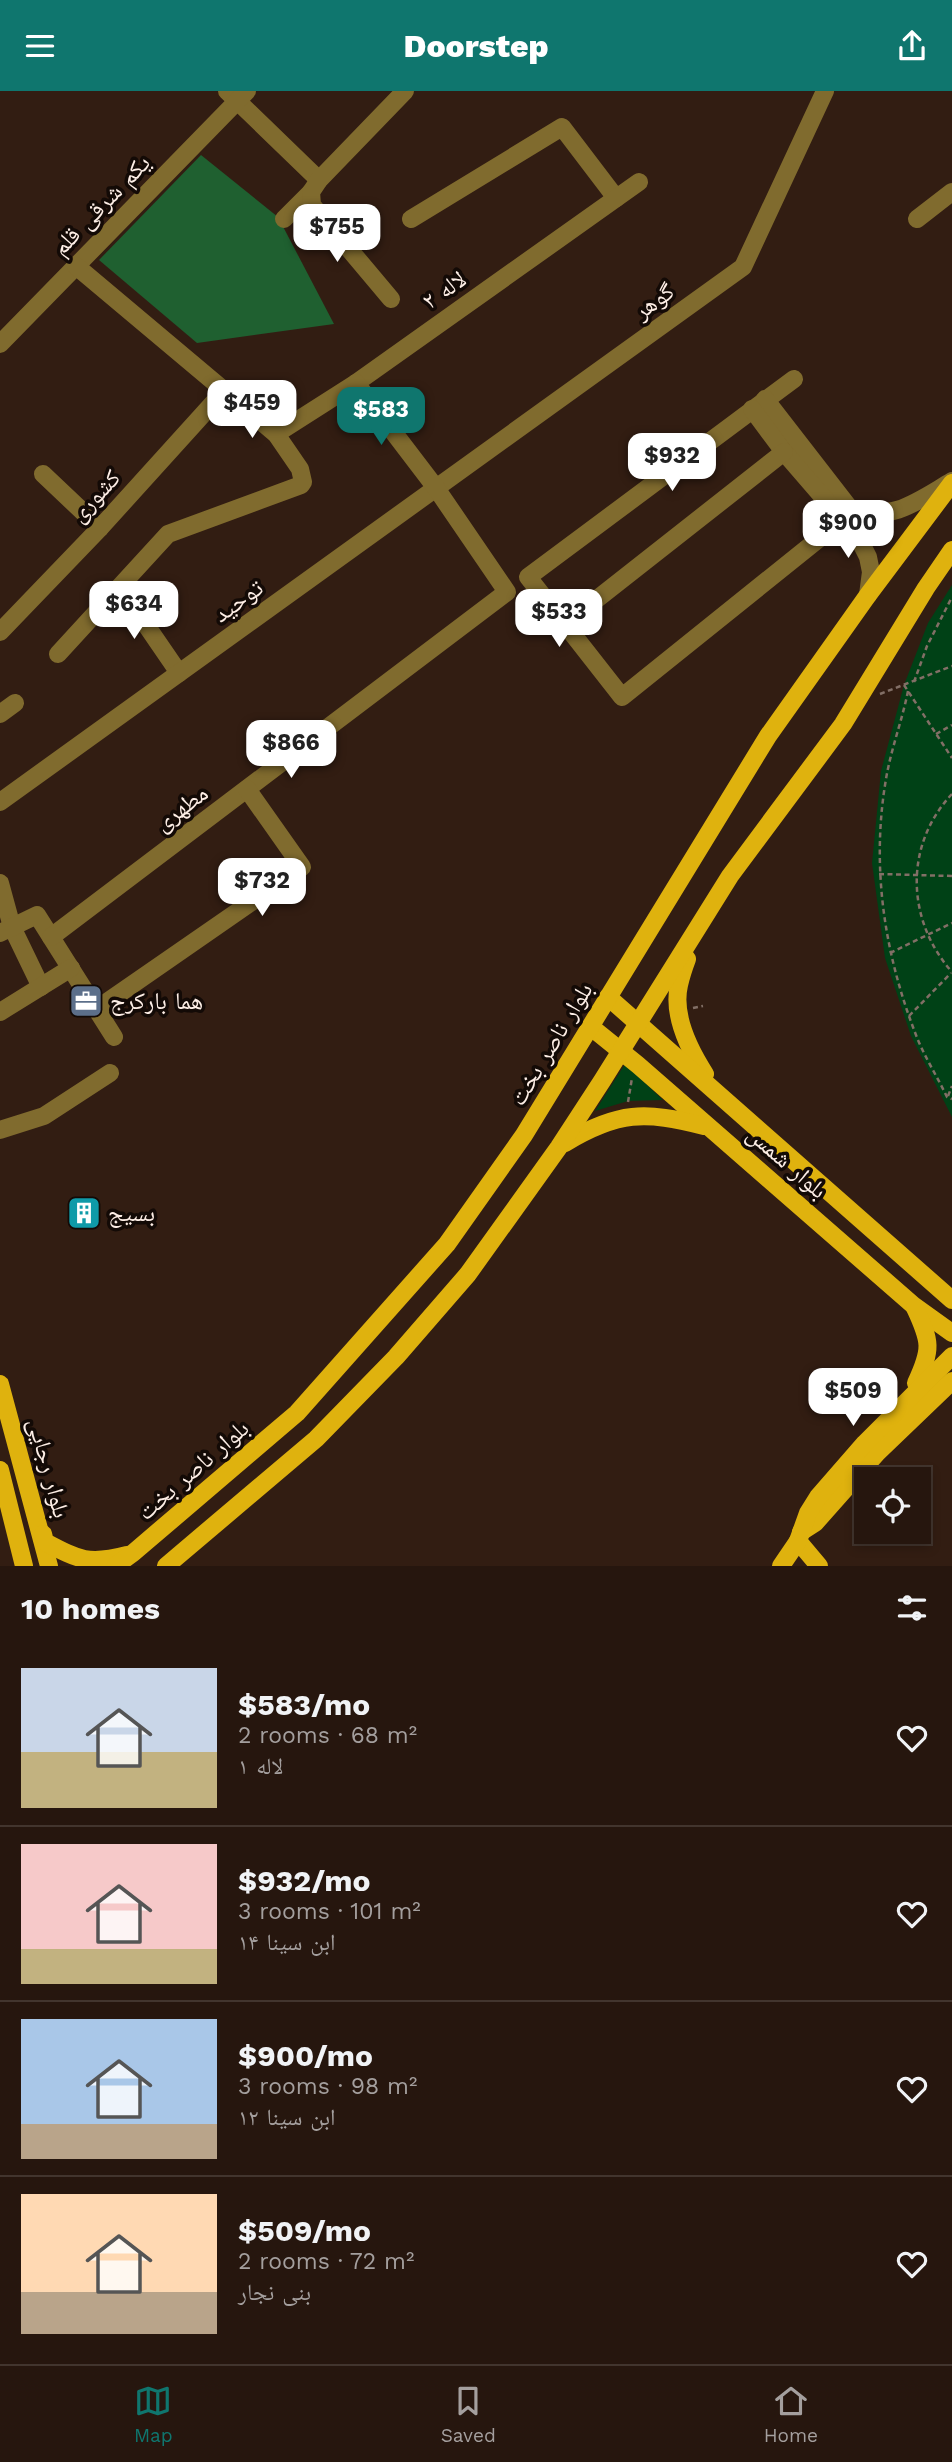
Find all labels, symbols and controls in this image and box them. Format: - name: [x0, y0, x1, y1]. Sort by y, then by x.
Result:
- icon: menu: [21, 27, 59, 65]
- text: Doorstep: [403, 27, 549, 65]
- icon: share: [893, 27, 931, 65]
- street label: یکم شرقی قلم: [46, 149, 157, 263]
- pin: $755: [296, 205, 378, 264]
- text: $755: [309, 213, 365, 240]
- street label: لاله ۲: [417, 265, 471, 315]
- street label: گوهر: [628, 277, 680, 326]
- pin: $459: [211, 381, 293, 440]
- pin: $583: [340, 387, 422, 447]
- text: $459: [223, 389, 281, 416]
- text: $583: [353, 396, 409, 423]
- pin: $932: [631, 433, 713, 493]
- text: $932: [644, 442, 700, 469]
- street label: کشوری: [64, 464, 126, 528]
- pin: $900: [807, 501, 889, 560]
- text: $900: [819, 509, 877, 536]
- street label: توحید: [208, 574, 268, 628]
- pin: $634: [93, 581, 175, 641]
- pin: $533: [518, 589, 600, 649]
- text: $634: [105, 590, 163, 617]
- text: $533: [531, 598, 587, 625]
- pin: $866: [250, 721, 332, 780]
- text: $866: [262, 729, 320, 756]
- street label: مطهری: [149, 779, 213, 837]
- pin: $732: [221, 859, 303, 918]
- text: $732: [234, 867, 290, 894]
- street label: بلوار ناصر بخت: [503, 977, 599, 1111]
- office icon: هما بارکرج: [67, 982, 105, 1020]
- place label: هما بارکرج: [110, 987, 203, 1016]
- street label: بلوار شمس: [741, 1120, 833, 1204]
- building icon: بسیج: [65, 1194, 103, 1232]
- place label: بسیج: [108, 1199, 155, 1228]
- pin: $509: [812, 1369, 894, 1428]
- text: $509: [824, 1377, 882, 1404]
- street label: بلوار ناصر بخت: [132, 1414, 254, 1526]
- street label: بلوار رجایی: [22, 1415, 76, 1521]
- map controls: [854, 1467, 931, 1544]
- button: locate: [854, 1467, 931, 1544]
- icon: filters: [893, 1589, 931, 1627]
- text: 10 homes: [21, 1591, 160, 1626]
- text: $583/mo: [238, 1687, 370, 1722]
- icon: home: [77, 1696, 161, 1780]
- icon: heart: [893, 1719, 931, 1757]
- text: 2 rooms · 68 m²: [238, 1722, 417, 1749]
- text: لاله ۱: [238, 1753, 283, 1780]
- text: $932/mo: [238, 1863, 370, 1898]
- icon: home: [77, 1872, 161, 1956]
- icon: heart: [893, 1895, 931, 1933]
- text: 3 rooms · 101 m²: [238, 1898, 421, 1925]
- text: ابن سینا ۱۴: [238, 1929, 336, 1956]
- text: $900/mo: [238, 2038, 373, 2073]
- icon: home: [77, 2047, 161, 2131]
- icon: heart: [893, 2070, 931, 2108]
- text: 3 rooms · 98 m²: [238, 2073, 417, 2100]
- text: ابن سینا ۱۲: [238, 2104, 336, 2131]
- text: $509/mo: [238, 2213, 371, 2248]
- icon: home: [77, 2222, 161, 2306]
- icon: heart: [893, 2245, 931, 2283]
- text: 2 rooms · 72 m²: [238, 2248, 414, 2275]
- text: بنی نجار: [238, 2279, 311, 2306]
- tab: Map: [134, 2382, 173, 2447]
- tab: Saved: [441, 2382, 496, 2447]
- tab: Home: [764, 2382, 818, 2447]

